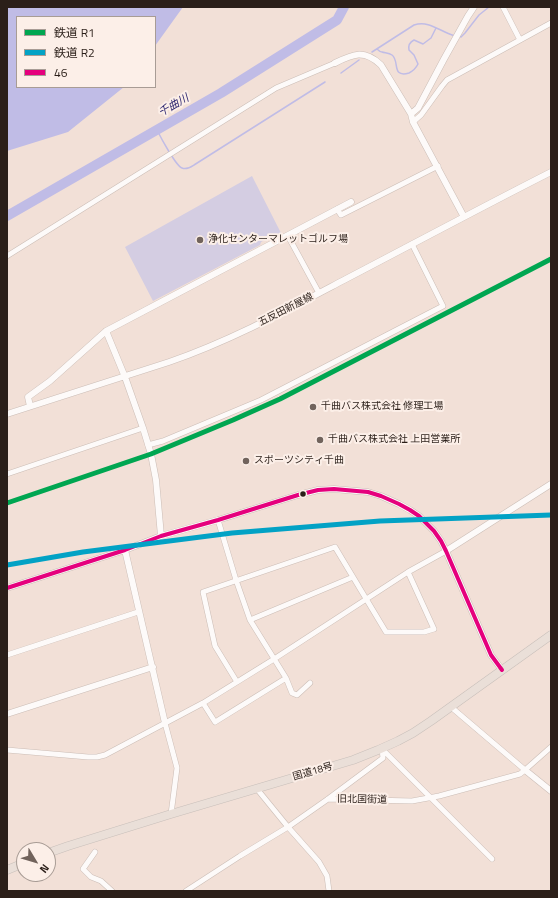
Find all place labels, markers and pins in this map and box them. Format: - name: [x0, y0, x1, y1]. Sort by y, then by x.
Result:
- place label: 浄化センターマレットゴルフ場: [208, 234, 348, 246]
- marker: 浄化センターマレットゴルフ場: [195, 235, 205, 245]
- place label: 千曲バス株式会社 修理工場: [321, 401, 443, 413]
- marker: 千曲バス株式会社 修理工場: [308, 402, 318, 412]
- place label: 千曲バス株式会社 上田営業所: [328, 434, 460, 446]
- marker: 千曲バス株式会社 上田営業所: [315, 435, 325, 445]
- place label: スポーツシティ千曲: [254, 455, 344, 467]
- marker: スポーツシティ千曲: [241, 456, 251, 466]
- unlabelled marker: [298, 489, 308, 499]

